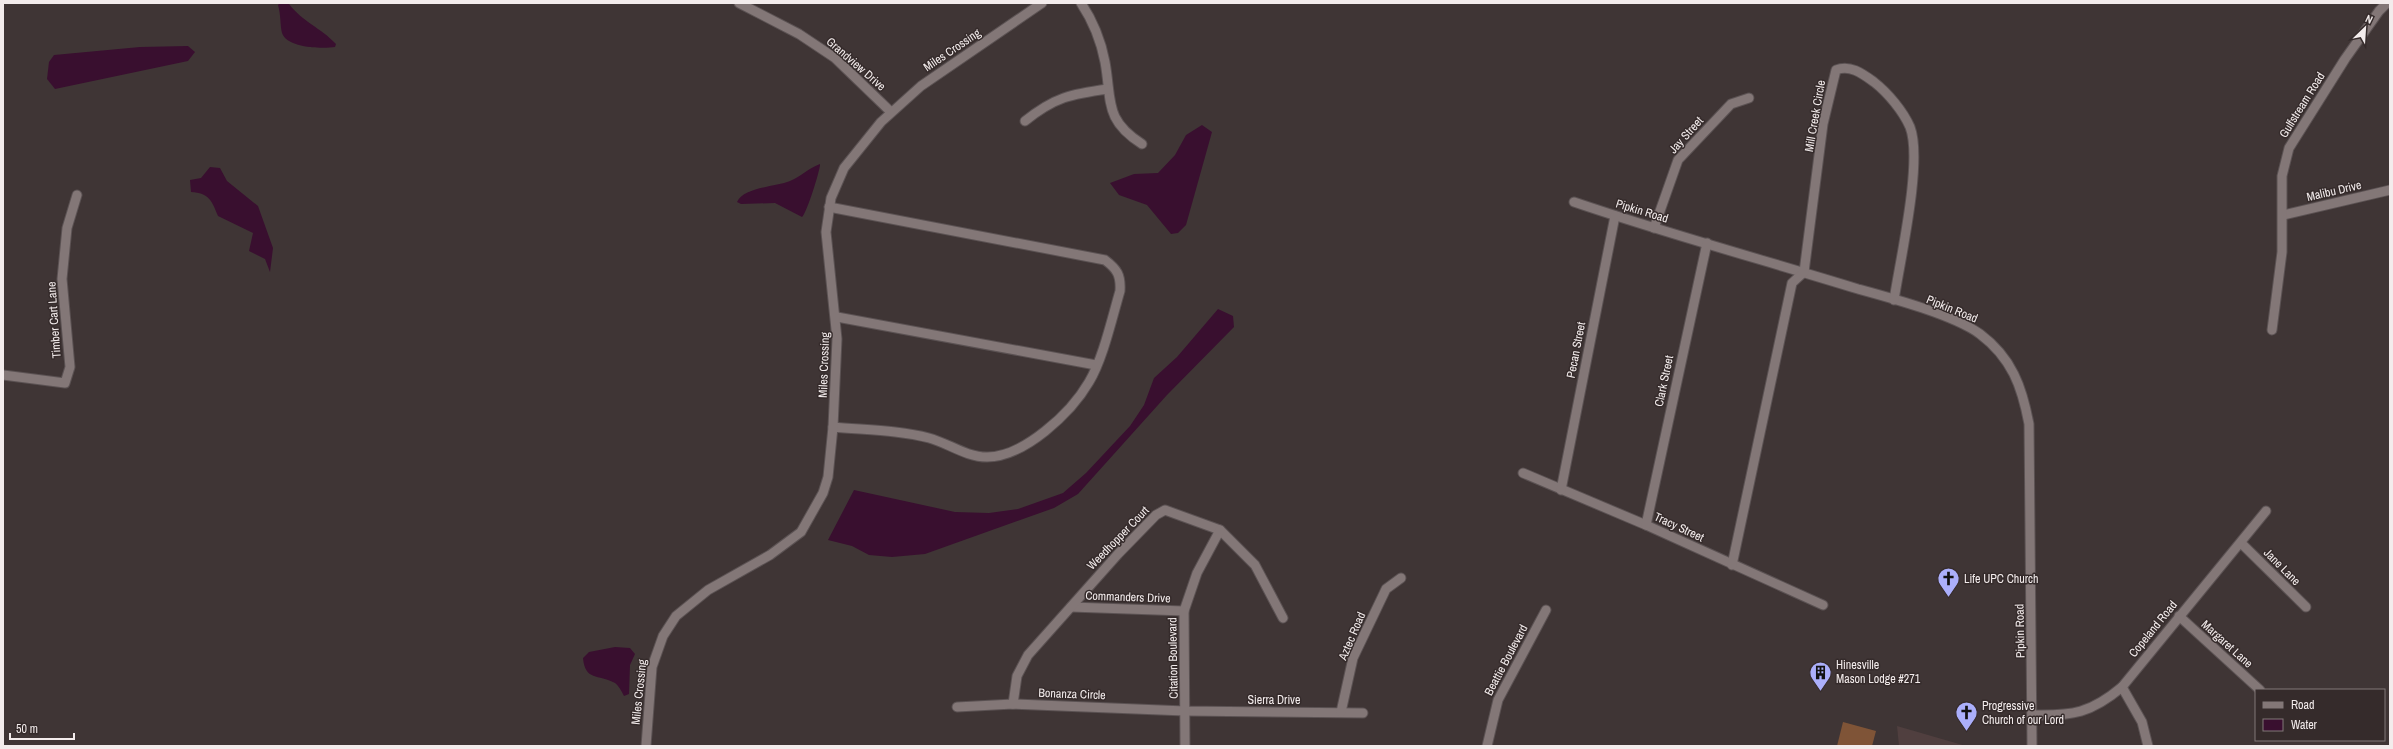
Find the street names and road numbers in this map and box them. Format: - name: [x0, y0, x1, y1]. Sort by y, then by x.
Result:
- street label: Miles Crossing: [920, 25, 984, 75]
- street label: Grandview Drive: [823, 34, 889, 94]
- street label: Gulfstream Road: [2276, 69, 2328, 141]
- street label: Mill Creek Circle: [1801, 79, 1829, 153]
- street label: Jay Street: [1665, 113, 1707, 157]
- street label: Malibu Drive: [2305, 177, 2363, 205]
- street label: Pipkin Road: [1614, 195, 1670, 227]
- street label: Timber Cart Lane: [43, 281, 65, 359]
- street label: Pipkin Road: [1924, 291, 1980, 327]
- street label: Pecan Street: [1563, 320, 1589, 379]
- street label: Miles Crossing: [815, 331, 833, 398]
- street label: Clark Street: [1651, 354, 1677, 408]
- street label: Weedhopper Court: [1083, 502, 1153, 573]
- street label: Tracy Street: [1651, 509, 1707, 546]
- street label: Jane Lane: [2260, 545, 2304, 589]
- street label: Commanders Drive: [1085, 588, 1171, 606]
- street label: Copeland Road: [2125, 597, 2181, 661]
- street label: Pipkin Road: [2012, 604, 2028, 658]
- street label: Aztec Road: [1334, 609, 1369, 663]
- street label: Citation Boulevard: [1164, 617, 1182, 699]
- street label: Margaret Lane: [2198, 617, 2256, 671]
- street label: Beattie Boulevard: [1481, 622, 1531, 698]
- street label: Miles Crossing: [628, 658, 650, 725]
- street label: Bonanza Circle: [1038, 685, 1106, 703]
- street label: Sierra Drive: [1247, 692, 1301, 708]

